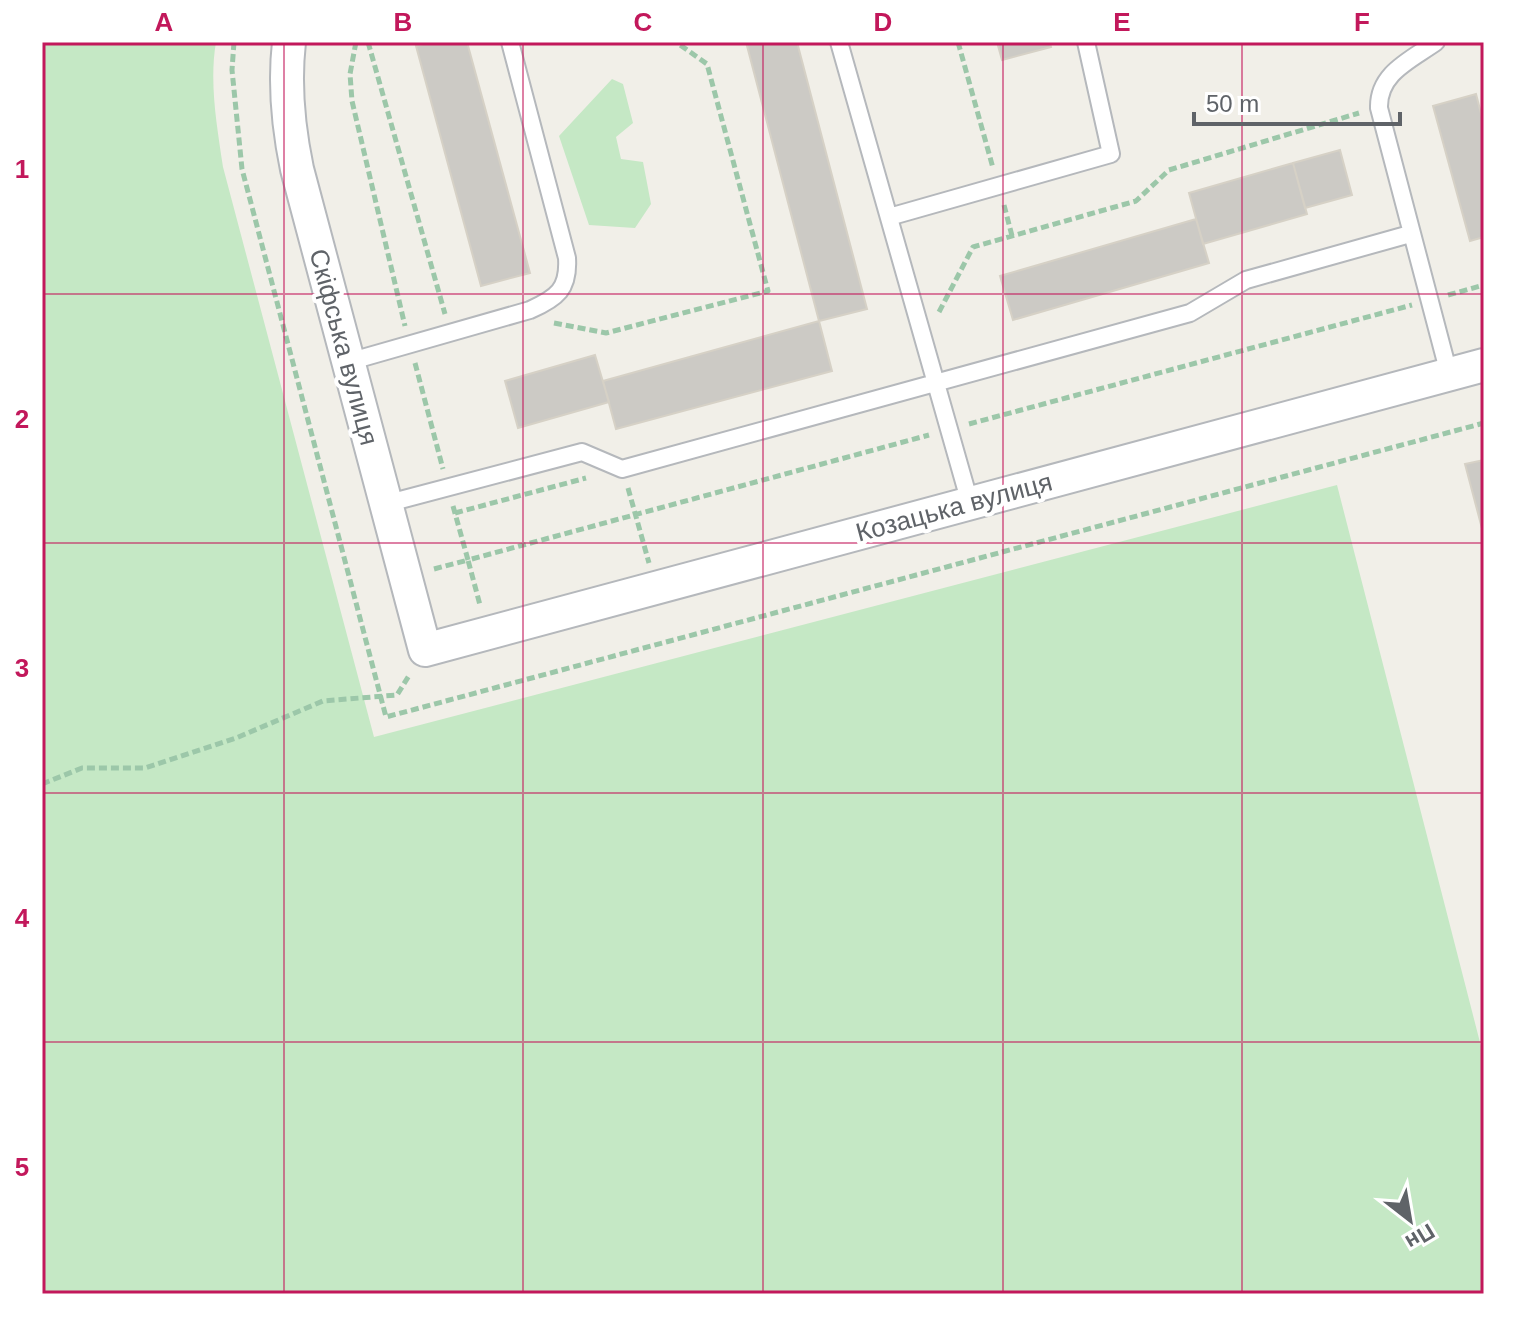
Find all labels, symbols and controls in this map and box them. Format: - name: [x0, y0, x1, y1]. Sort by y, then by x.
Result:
- text: A: [155, 7, 174, 37]
- text: B: [394, 7, 412, 37]
- text: C: [634, 7, 653, 37]
- text: D: [874, 7, 892, 37]
- text: E: [1113, 7, 1131, 37]
- text: F: [1354, 7, 1370, 37]
- scale bar: [1194, 76, 1400, 126]
- text: 50 m: [1206, 90, 1259, 117]
- text: 1: [15, 154, 29, 184]
- street label: Скіфська вулиця: [303, 246, 385, 448]
- text: 2: [15, 404, 29, 434]
- street label: Козацька вулиця: [853, 466, 1055, 548]
- text: 3: [15, 653, 29, 683]
- text: 4: [15, 903, 30, 933]
- text: 5: [15, 1152, 29, 1182]
- north arrow: [1370, 1180, 1450, 1260]
- text: Пн: [1401, 1219, 1439, 1255]

